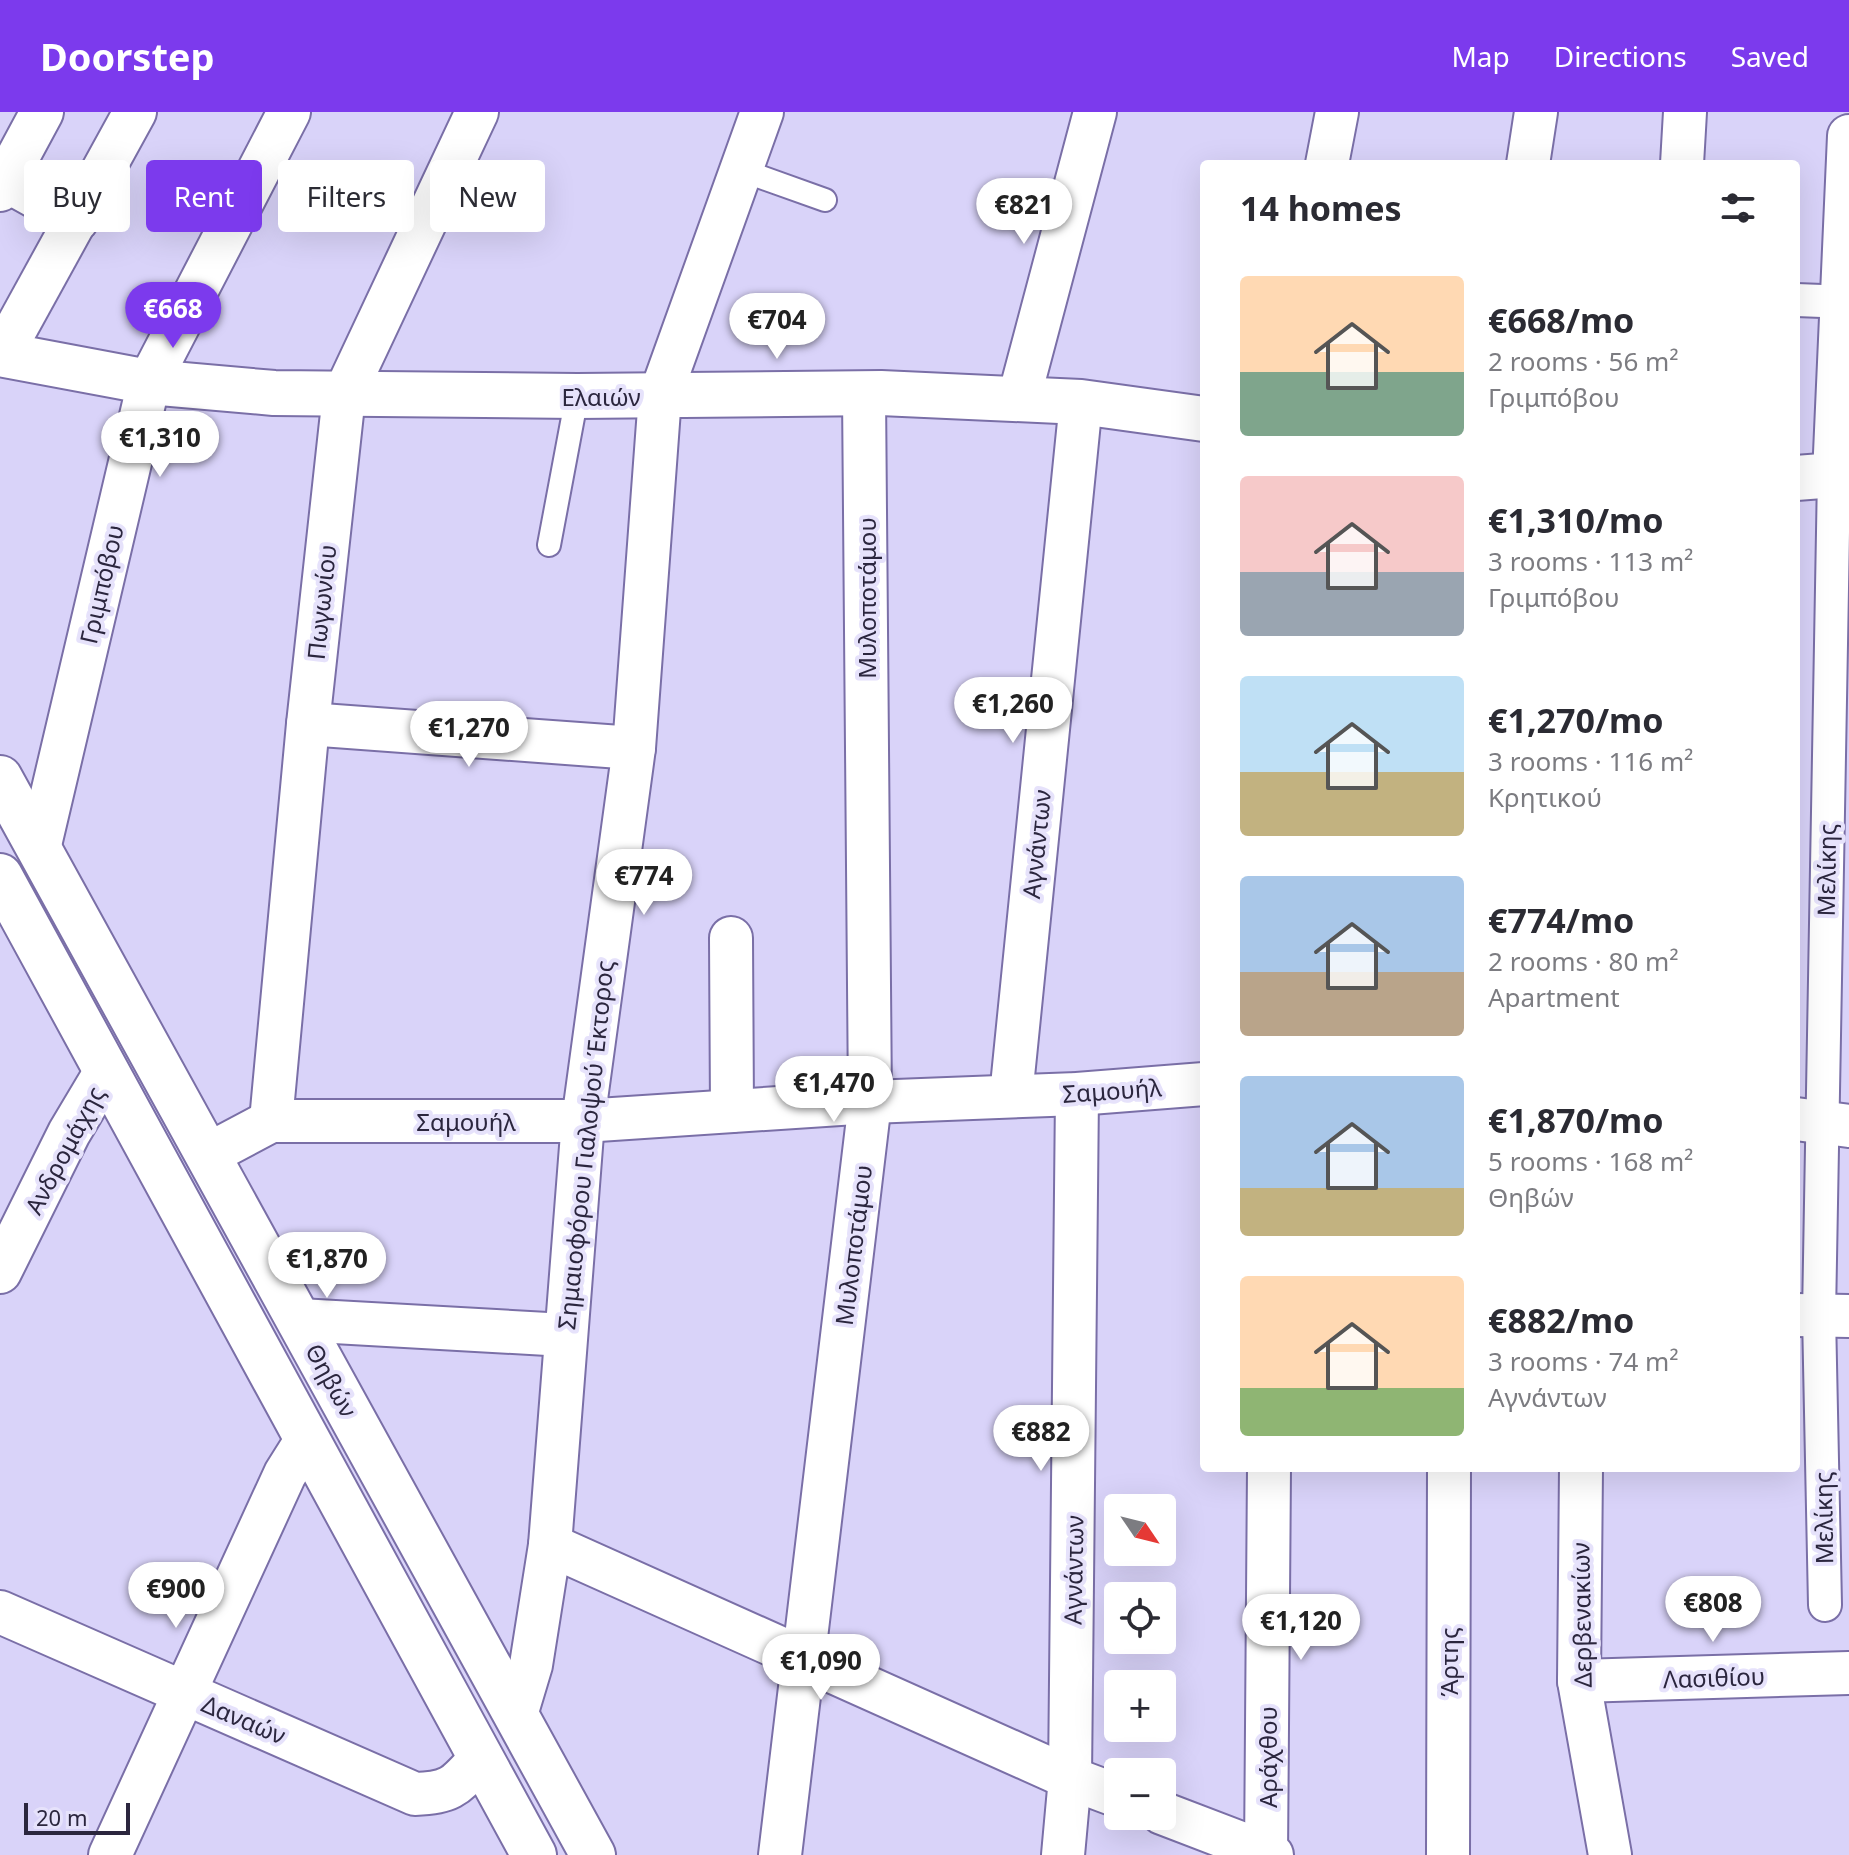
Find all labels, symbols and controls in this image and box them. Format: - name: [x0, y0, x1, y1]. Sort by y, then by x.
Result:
- text: Doorstep: [40, 30, 215, 82]
- text: Map: [1451, 37, 1510, 75]
- text: Directions: [1554, 37, 1687, 75]
- text: Saved: [1731, 37, 1809, 75]
- chip: Buy: [24, 160, 130, 232]
- chip: Rent: [146, 160, 262, 232]
- chip: Filters: [278, 160, 414, 232]
- chip: New: [430, 160, 545, 232]
- pin: €821: [977, 178, 1071, 246]
- text: 14 homes: [1240, 185, 1402, 231]
- text: €821: [994, 186, 1054, 222]
- icon: filters: [1716, 186, 1760, 230]
- pin: €668: [126, 282, 220, 350]
- text: €668: [143, 290, 203, 326]
- pin: €704: [730, 293, 824, 361]
- text: €668/mo: [1488, 297, 1634, 343]
- text: €704: [747, 301, 807, 337]
- icon: home: [1304, 308, 1400, 404]
- text: 2 rooms · 56 m²: [1488, 343, 1678, 379]
- text: Γριμπόβου: [1488, 379, 1620, 415]
- street label: Ελαιών: [561, 380, 641, 413]
- pin: €1,310: [95, 411, 225, 479]
- text: €1,310: [119, 419, 201, 455]
- text: €1,310/mo: [1488, 497, 1663, 543]
- icon: home: [1304, 508, 1400, 604]
- street label: Μυλοποτάμου: [850, 517, 883, 679]
- street label: Γριμπόβου: [71, 521, 131, 647]
- street label: Πωγωνίου: [299, 543, 343, 661]
- text: 3 rooms · 113 m²: [1488, 543, 1693, 579]
- text: Γριμπόβου: [1488, 579, 1620, 615]
- pin: €1,260: [948, 677, 1078, 745]
- text: €1,260: [972, 685, 1054, 721]
- text: €1,270/mo: [1488, 697, 1663, 743]
- pin: €1,270: [404, 701, 534, 769]
- icon: home: [1304, 708, 1400, 804]
- text: €1,270: [428, 709, 510, 745]
- text: 3 rooms · 116 m²: [1488, 743, 1693, 779]
- text: Κρητικού: [1488, 779, 1602, 815]
- street label: Αγνάντων: [1014, 788, 1058, 900]
- street label: Μελίκης: [1809, 823, 1843, 917]
- pin: €774: [597, 849, 691, 917]
- text: €774: [614, 857, 674, 893]
- text: €774/mo: [1488, 897, 1634, 943]
- icon: home: [1304, 908, 1400, 1004]
- text: 2 rooms · 80 m²: [1488, 943, 1678, 979]
- street label: Σημαιοφόρου Γιαλοψού Έκτορος: [549, 959, 621, 1331]
- text: Apartment: [1488, 979, 1620, 1015]
- pin: €1,470: [769, 1056, 899, 1124]
- text: €1,470: [793, 1064, 875, 1100]
- street label: Σαμουήλ: [1061, 1070, 1163, 1110]
- street label: Ανδρομάχης: [16, 1080, 112, 1220]
- text: €1,870/mo: [1488, 1097, 1663, 1143]
- street label: Σαμουήλ: [416, 1105, 516, 1138]
- icon: home: [1304, 1108, 1400, 1204]
- text: 5 rooms · 168 m²: [1488, 1143, 1693, 1179]
- street label: Μυλοποτάμου: [827, 1163, 879, 1327]
- text: Θηβών: [1488, 1179, 1574, 1215]
- pin: €1,870: [262, 1232, 392, 1300]
- text: €1,870: [286, 1240, 368, 1276]
- text: €882/mo: [1488, 1297, 1634, 1343]
- icon: home: [1304, 1308, 1400, 1404]
- street label: Θηβών: [298, 1337, 366, 1423]
- text: 3 rooms · 74 m²: [1488, 1343, 1678, 1379]
- text: Αγνάντων: [1488, 1379, 1607, 1415]
- pin: €882: [994, 1405, 1088, 1473]
- text: €882: [1011, 1413, 1071, 1449]
- street label: Μελίκης: [1806, 1471, 1840, 1565]
- north arrow: [1104, 1494, 1176, 1566]
- map controls: [1104, 1494, 1176, 1830]
- street label: Αγνάντων: [1056, 1515, 1090, 1625]
- street label: Δερβενακίων: [1563, 1542, 1599, 1688]
- pin: €900: [129, 1562, 223, 1630]
- text: €900: [146, 1570, 206, 1606]
- pin: €808: [1666, 1576, 1760, 1644]
- button: locate: [1104, 1582, 1176, 1654]
- text: €808: [1683, 1584, 1743, 1620]
- pin: €1,120: [1236, 1594, 1366, 1662]
- text: €1,120: [1260, 1602, 1342, 1638]
- street label: Άρτης: [1432, 1627, 1465, 1697]
- pin: €1,090: [756, 1634, 886, 1702]
- text: €1,090: [780, 1642, 862, 1678]
- street label: Λασιθίου: [1662, 1659, 1766, 1695]
- button: +: [1104, 1670, 1176, 1742]
- street label: Δαναών: [197, 1687, 291, 1751]
- street label: Αράχθου: [1251, 1706, 1284, 1808]
- button: −: [1104, 1758, 1176, 1830]
- scale bar: [24, 1799, 130, 1835]
- text: 20 m: [36, 1802, 87, 1832]

